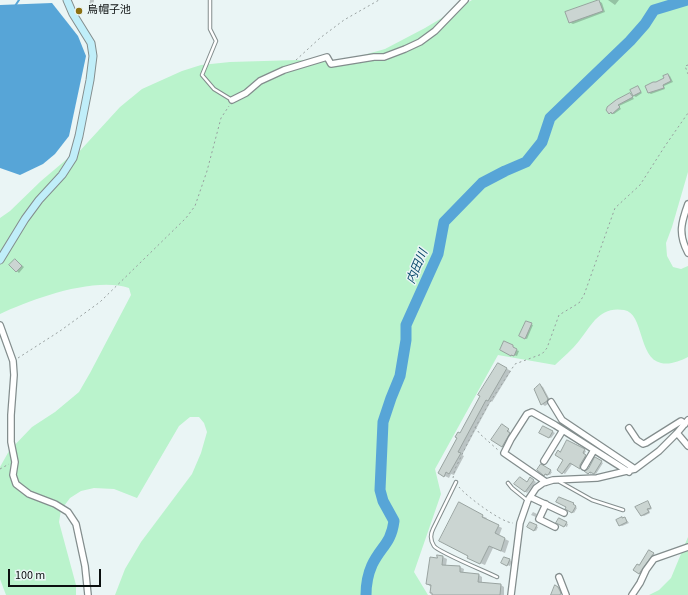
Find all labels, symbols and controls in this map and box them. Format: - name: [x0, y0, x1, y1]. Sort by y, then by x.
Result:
- place label: 烏帽子池: [87, 4, 131, 18]
- marker: 烏帽子池: [74, 6, 84, 16]
- water label: 内田川: [404, 248, 432, 286]
- scale bar: [10, 561, 103, 587]
- text: 100 m: [15, 567, 45, 584]

